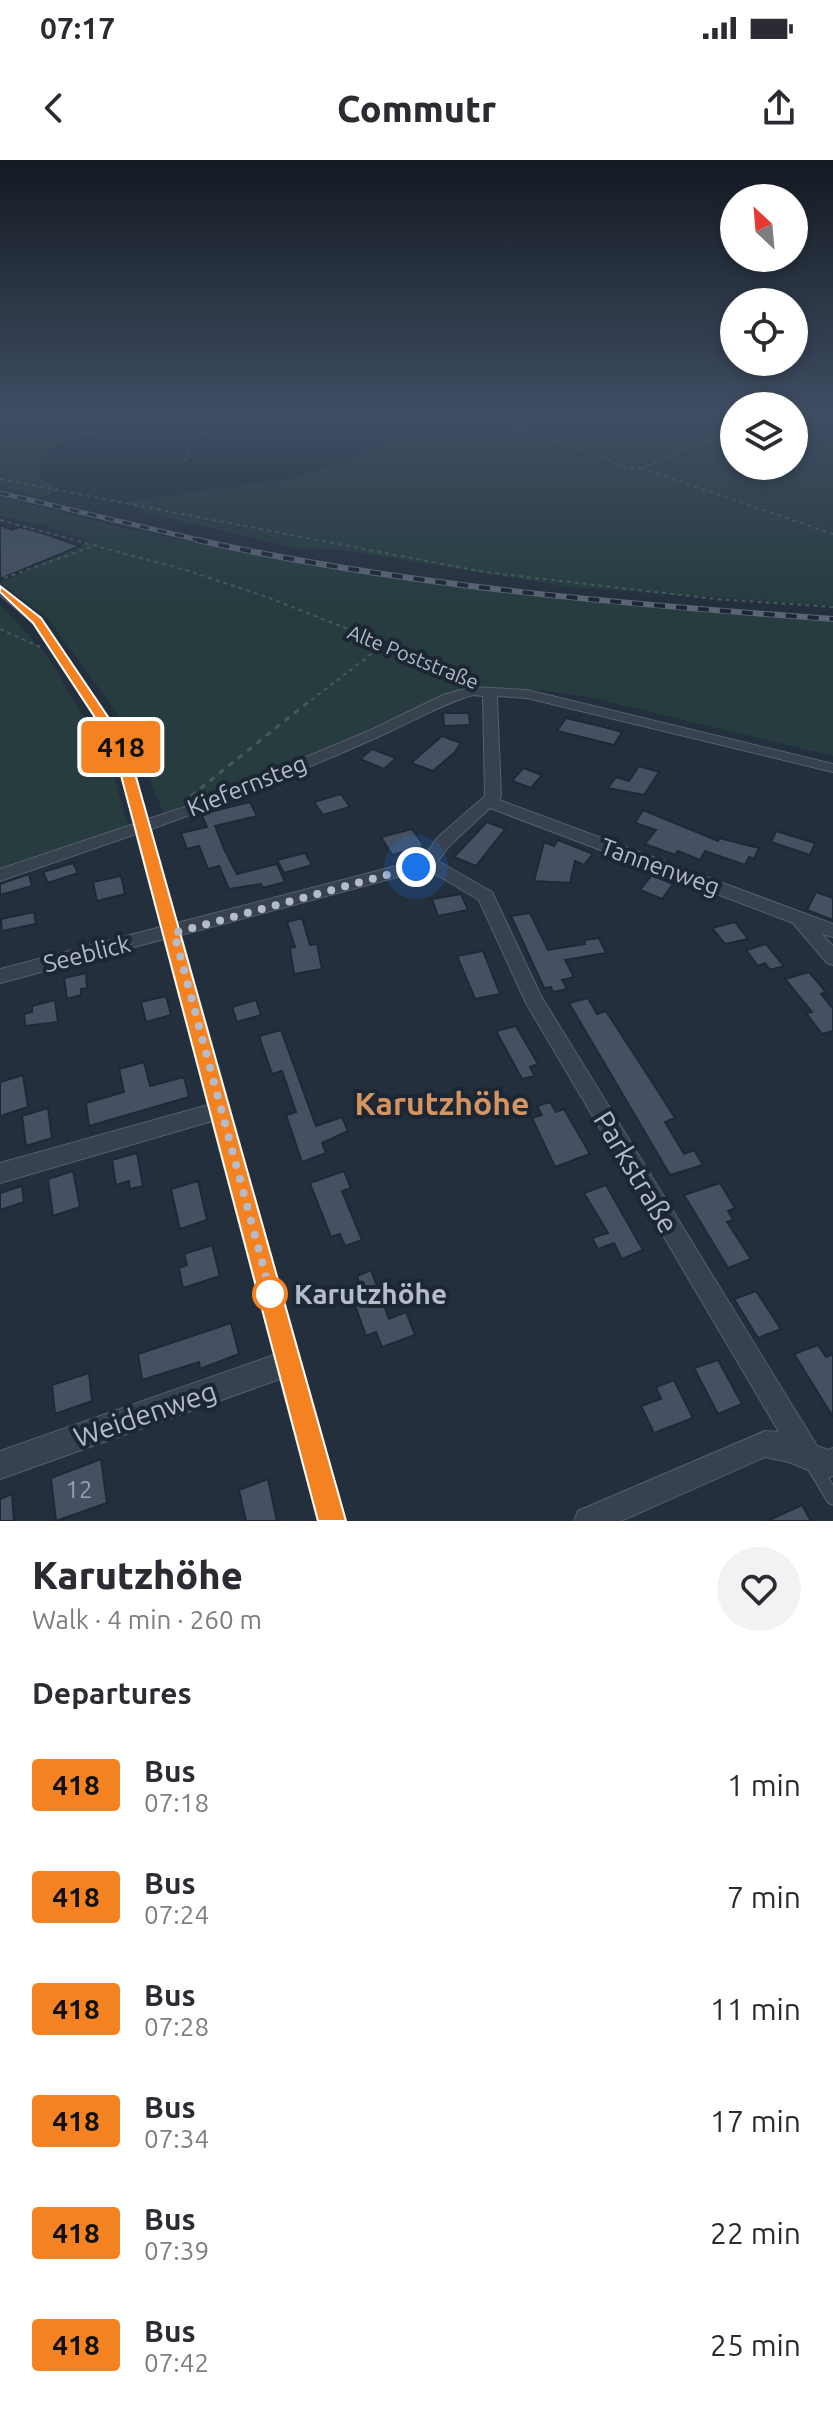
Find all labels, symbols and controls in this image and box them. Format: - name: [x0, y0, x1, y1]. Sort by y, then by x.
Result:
- text: 07:17: [40, 11, 115, 45]
- icon: back: [32, 86, 76, 130]
- icon: share: [757, 86, 801, 130]
- text: Commutr: [337, 88, 496, 129]
- north arrow: [720, 184, 808, 272]
- map controls: [720, 184, 808, 480]
- button: locate: [720, 288, 808, 376]
- button: layers: [720, 392, 808, 480]
- street label: Alte Poststraße: [344, 620, 482, 693]
- line badge: 418: [75, 721, 167, 773]
- text: 418: [97, 731, 145, 762]
- street label: Kiefernsteg: [183, 749, 310, 822]
- street label: Tannenweg: [597, 833, 723, 901]
- your location: [396, 847, 436, 887]
- street label: Seeblick: [41, 930, 133, 977]
- district label: Karutzhöhe: [355, 1085, 529, 1121]
- street label: Parkstraße: [588, 1105, 685, 1238]
- marker: Karutzhöhe: [253, 1277, 287, 1311]
- place label: Karutzhöhe: [294, 1278, 447, 1309]
- street label: Weidenweg: [69, 1375, 220, 1452]
- house number: 12: [65, 1476, 93, 1503]
- button: heart: [717, 1547, 801, 1631]
- text: Karutzhöhe: [32, 1554, 243, 1596]
- text: Walk · 4 min · 260 m: [32, 1605, 262, 1634]
- text: Departures: [32, 1676, 192, 1710]
- text: Bus: [144, 1754, 196, 1788]
- text: 1 min: [727, 1768, 801, 1802]
- text: 418: [52, 1769, 100, 1800]
- text: 07:18: [144, 1788, 209, 1817]
- text: Bus: [144, 1866, 196, 1900]
- text: 7 min: [727, 1880, 801, 1914]
- text: 418: [52, 1881, 100, 1912]
- text: 07:24: [144, 1900, 209, 1929]
- text: Bus: [144, 1978, 196, 2012]
- text: 11 min: [710, 1992, 801, 2026]
- text: 418: [52, 1993, 100, 2024]
- text: 07:28: [144, 2012, 209, 2041]
- text: Bus: [144, 2090, 196, 2124]
- text: 17 min: [710, 2104, 801, 2138]
- text: 418: [52, 2105, 100, 2136]
- text: 07:34: [144, 2124, 209, 2153]
- text: Bus: [144, 2202, 196, 2236]
- text: 22 min: [710, 2216, 801, 2250]
- text: 418: [52, 2217, 100, 2248]
- text: 07:39: [144, 2236, 209, 2265]
- text: Bus: [144, 2314, 196, 2348]
- text: 25 min: [710, 2328, 801, 2362]
- text: 418: [52, 2329, 100, 2360]
- text: 07:42: [144, 2348, 209, 2377]

